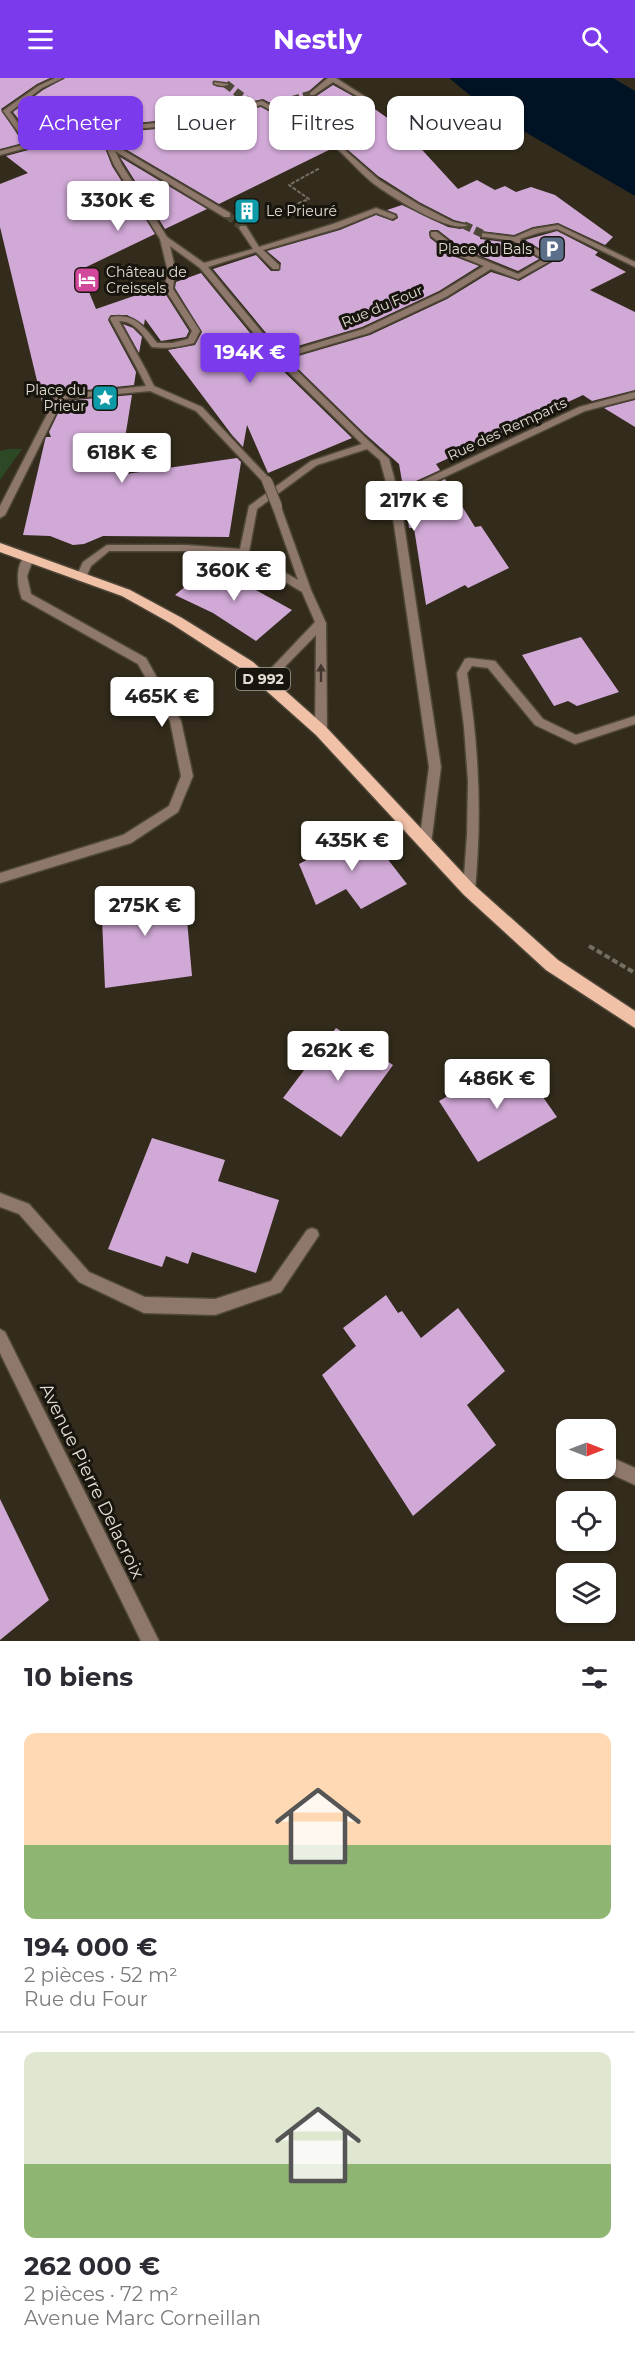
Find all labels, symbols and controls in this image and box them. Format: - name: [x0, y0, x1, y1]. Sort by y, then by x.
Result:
- icon: menu: [24, 23, 57, 56]
- text: Nestly: [273, 23, 362, 56]
- icon: search: [578, 23, 611, 56]
- chip: Acheter: [18, 96, 143, 150]
- chip: Louer: [155, 96, 257, 150]
- chip: Filtres: [269, 96, 375, 150]
- chip: Nouveau: [387, 96, 524, 150]
- pin: 330K €: [69, 181, 167, 232]
- text: 330K €: [81, 188, 155, 212]
- building icon: Le Prieuré: [232, 196, 262, 226]
- place label: Le Prieuré: [266, 202, 337, 220]
- parking icon: Place du Bals: [537, 234, 567, 264]
- place label: Place du Bals: [438, 240, 532, 258]
- place label: Château de Creissels: [106, 263, 187, 297]
- hotel icon: Château de Creissels: [72, 265, 102, 295]
- street label: Rue du Four: [339, 281, 426, 331]
- pin: 194K €: [201, 333, 299, 384]
- text: 194K €: [214, 340, 286, 364]
- place label: Place du Prieur: [25, 381, 86, 415]
- place icon: Place du Prieur: [90, 383, 120, 413]
- street label: Rue des Remparts: [444, 393, 570, 465]
- pin: 618K €: [73, 433, 171, 484]
- text: 618K €: [87, 440, 157, 464]
- pin: 217K €: [365, 481, 463, 532]
- text: 217K €: [380, 488, 448, 512]
- pin: 360K €: [185, 551, 283, 602]
- text: 360K €: [197, 558, 271, 582]
- one-way arrow: [316, 663, 326, 682]
- road number: D 992: [236, 668, 290, 690]
- pin: 465K €: [113, 677, 211, 728]
- text: 465K €: [124, 684, 200, 708]
- pin: 435K €: [303, 821, 401, 872]
- text: 435K €: [315, 828, 389, 852]
- pin: 275K €: [96, 886, 194, 937]
- text: 275K €: [109, 893, 181, 917]
- pin: 262K €: [289, 1031, 387, 1082]
- text: 262K €: [301, 1038, 375, 1062]
- pin: 486K €: [448, 1059, 546, 1110]
- text: 486K €: [459, 1066, 535, 1090]
- street label: Avenue Pierre Delacroix: [35, 1380, 149, 1583]
- north arrow: [556, 1419, 616, 1479]
- map controls: [556, 1419, 616, 1623]
- button: locate: [556, 1491, 616, 1551]
- button: layers: [556, 1563, 616, 1623]
- text: 10 biens: [24, 1661, 133, 1693]
- icon: filters: [578, 1661, 611, 1694]
- icon: home: [264, 1772, 372, 1880]
- text: 194 000 €: [24, 1931, 157, 1963]
- text: 2 pièces · 52 m²: [24, 1963, 178, 1987]
- text: Rue du Four: [24, 1987, 148, 2011]
- icon: home: [264, 2091, 372, 2199]
- text: 262 000 €: [24, 2250, 160, 2282]
- text: 2 pièces · 72 m²: [24, 2282, 178, 2306]
- text: Avenue Marc Corneillan: [24, 2306, 261, 2330]

